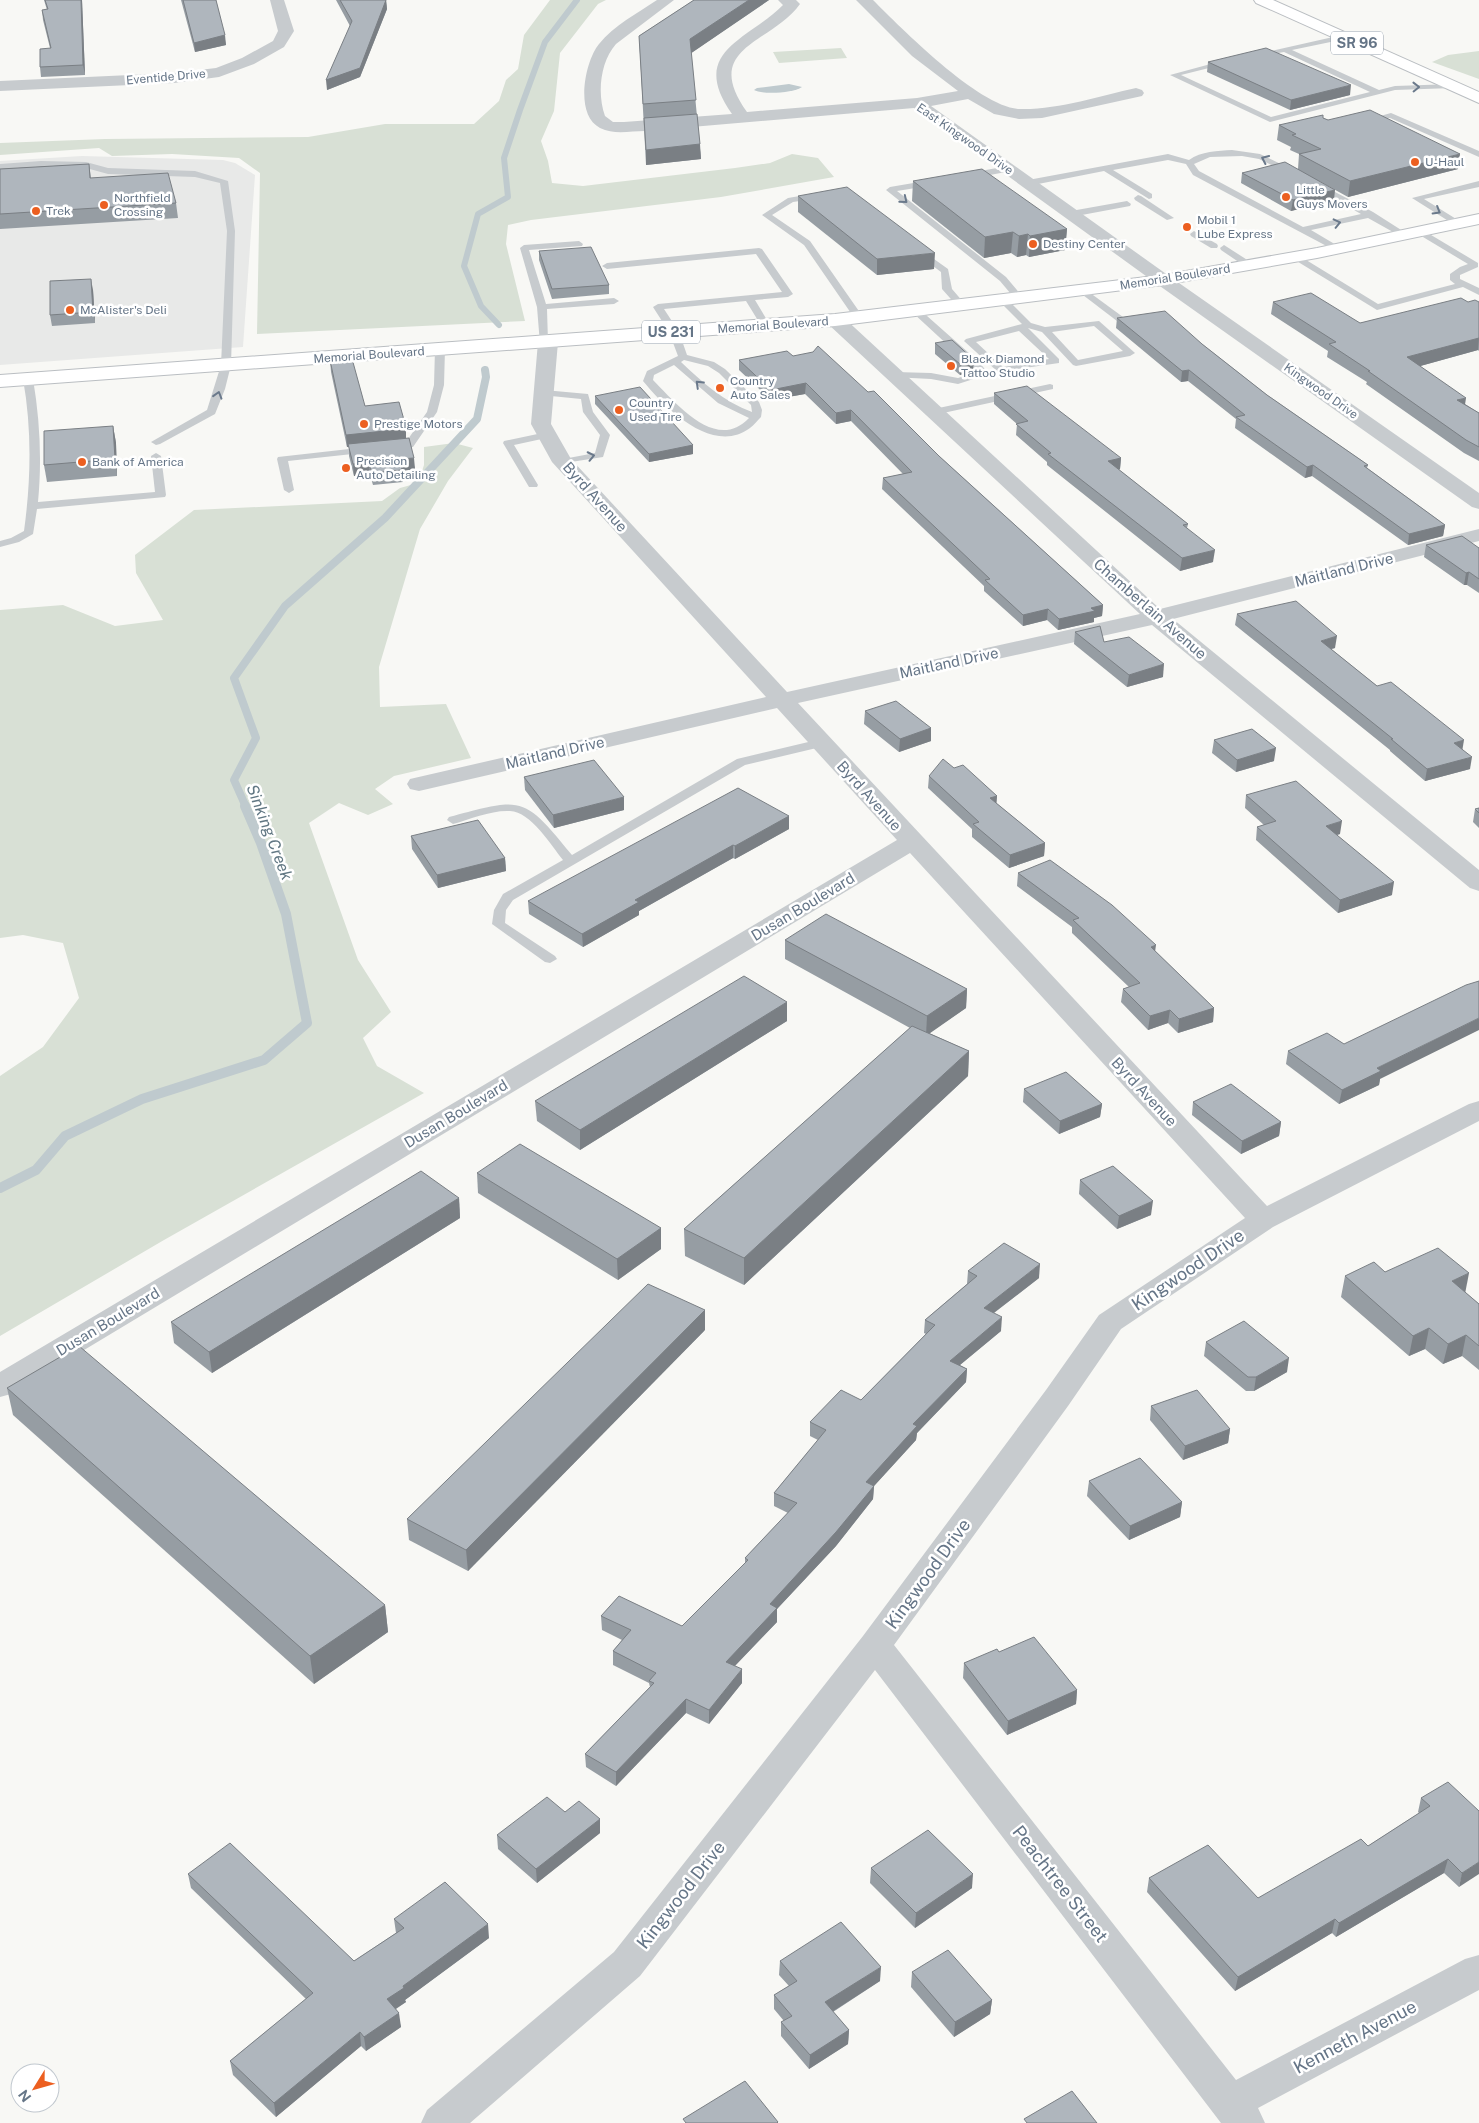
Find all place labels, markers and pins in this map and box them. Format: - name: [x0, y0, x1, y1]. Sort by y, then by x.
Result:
- place label: U-Haul: [1425, 155, 1465, 169]
- marker: U-Haul: [1409, 156, 1421, 168]
- place label: Little Guys Movers: [1296, 183, 1368, 211]
- place label: Northfield Crossing: [114, 191, 171, 219]
- marker: Little Guys Movers: [1280, 191, 1292, 203]
- marker: Northfield Crossing: [98, 199, 110, 211]
- place label: Trek: [46, 204, 71, 218]
- marker: Trek: [30, 205, 42, 217]
- place label: Mobil 1 Lube Express: [1197, 213, 1273, 241]
- marker: Mobil 1 Lube Express: [1181, 221, 1193, 233]
- place label: Destiny Center: [1043, 237, 1126, 251]
- marker: Destiny Center: [1027, 238, 1039, 250]
- place label: McAlister's Deli: [80, 303, 167, 317]
- marker: McAlister's Deli: [64, 304, 76, 316]
- place label: Black Diamond Tattoo Studio: [961, 352, 1045, 380]
- marker: Black Diamond Tattoo Studio: [945, 360, 957, 372]
- place label: Country Auto Sales: [730, 374, 790, 402]
- marker: Country Auto Sales: [714, 382, 726, 394]
- place label: Country Used Tire: [629, 396, 682, 424]
- marker: Country Used Tire: [613, 404, 625, 416]
- place label: Prestige Motors: [374, 417, 463, 431]
- marker: Prestige Motors: [358, 418, 370, 430]
- place label: Precision Auto Detailing: [356, 454, 436, 482]
- place label: Bank of America: [92, 455, 184, 469]
- marker: Bank of America: [76, 456, 88, 468]
- marker: Precision Auto Detailing: [340, 462, 352, 474]

